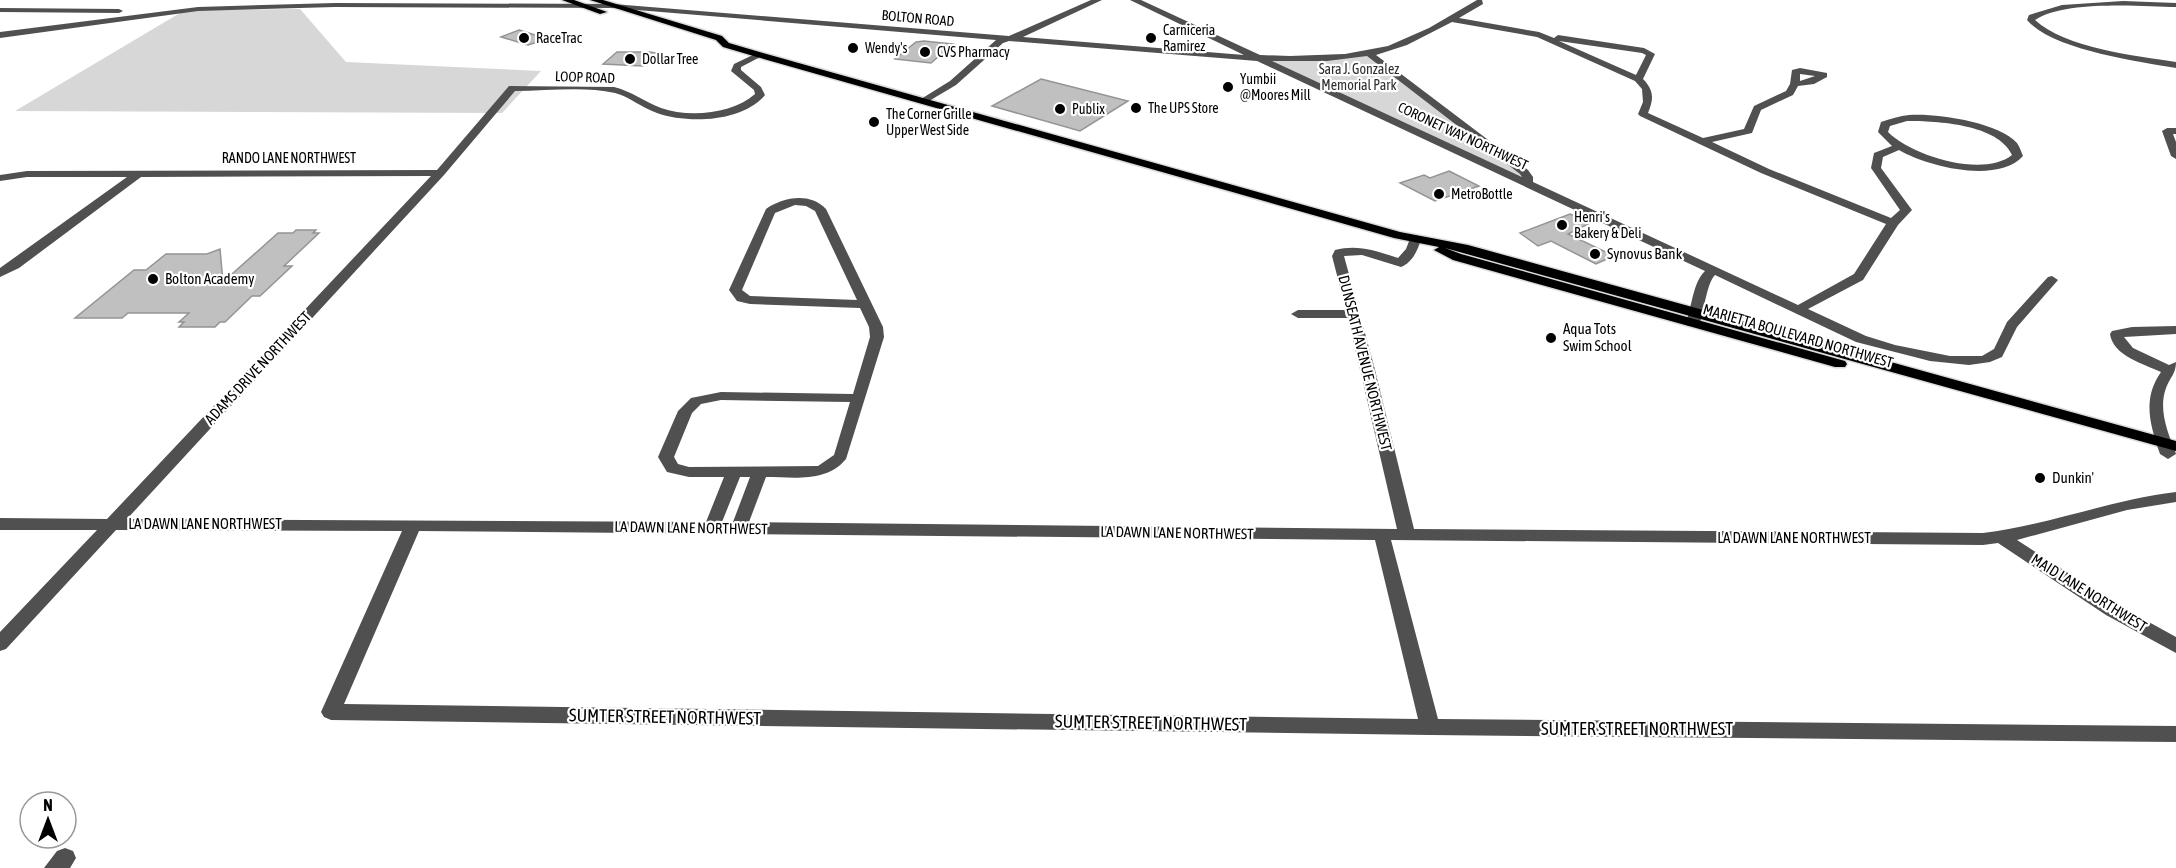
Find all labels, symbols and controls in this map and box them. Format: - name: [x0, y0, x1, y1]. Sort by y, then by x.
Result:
- street label: BOLTON ROAD: [881, 7, 955, 29]
- place label: Carniceria Ramirez: [1163, 22, 1215, 54]
- place label: RaceTrac: [536, 30, 583, 46]
- marker: RaceTrac: [517, 31, 531, 45]
- marker: Carniceria Ramirez: [1144, 31, 1158, 45]
- place label: Wendy's: [865, 40, 908, 56]
- marker: Wendy's: [846, 41, 860, 55]
- place label: CVS Pharmacy: [937, 44, 1010, 60]
- marker: CVS Pharmacy: [918, 45, 932, 59]
- place label: Dollar Tree: [642, 51, 698, 67]
- marker: Dollar Tree: [623, 52, 637, 66]
- park label: Sara J. Gonzalez Memorial Park: [1319, 61, 1399, 93]
- street label: LOOP ROAD: [555, 68, 615, 86]
- place label: Yumbii @Moores Mill: [1240, 71, 1311, 103]
- marker: Yumbii @Moores Mill: [1221, 80, 1235, 94]
- street label: CORONET WAY NORTHWEST: [1395, 99, 1531, 173]
- place label: The UPS Store: [1148, 100, 1219, 116]
- place label: Publix: [1072, 101, 1105, 117]
- marker: The UPS Store: [1129, 101, 1143, 115]
- marker: Publix: [1053, 102, 1067, 116]
- place label: The Corner Grille Upper West Side: [886, 106, 972, 138]
- marker: The Corner Grille Upper West Side: [867, 115, 881, 129]
- street label: RANDO LANE NORTHWEST: [222, 150, 356, 166]
- place label: MetroBottle: [1451, 186, 1513, 202]
- marker: MetroBottle: [1432, 187, 1446, 201]
- place label: Henri's Bakery & Deli: [1574, 209, 1642, 241]
- marker: Henri's Bakery & Deli: [1555, 218, 1569, 232]
- place label: Synovus Bank: [1607, 245, 1683, 262]
- marker: Synovus Bank: [1588, 247, 1602, 261]
- place label: Bolton Academy: [165, 270, 254, 287]
- marker: Bolton Academy: [146, 272, 160, 286]
- street label: DUNSEATH AVENUE NORTHWEST: [1335, 273, 1396, 453]
- street label: MARIETTA BOULEVARD NORTHWEST: [1701, 300, 1896, 371]
- street label: ADAMS DRIVE NORTHWEST: [201, 308, 314, 427]
- place label: Aqua Tots Swim School: [1563, 320, 1632, 354]
- marker: Aqua Tots Swim School: [1544, 331, 1558, 345]
- place label: Dunkin': [2052, 469, 2094, 486]
- marker: Dunkin': [2033, 471, 2047, 485]
- street label: LA DAWN LANE NORTHWEST: [128, 515, 282, 532]
- street label: LA DAWN LANE NORTHWEST: [614, 518, 768, 537]
- street label: LA DAWN LANE NORTHWEST: [1100, 523, 1254, 542]
- street label: LA DAWN LANE NORTHWEST: [1717, 529, 1871, 546]
- street label: MAID LANE NORTHWEST: [2028, 550, 2150, 635]
- street label: SUMTER STREET NORTHWEST: [569, 704, 761, 729]
- street label: SUMTER STREET NORTHWEST: [1055, 710, 1247, 735]
- street label: SUMTER STREET NORTHWEST: [1541, 718, 1733, 739]
- north arrow: [18, 790, 78, 850]
- text: N: [43, 796, 53, 814]

